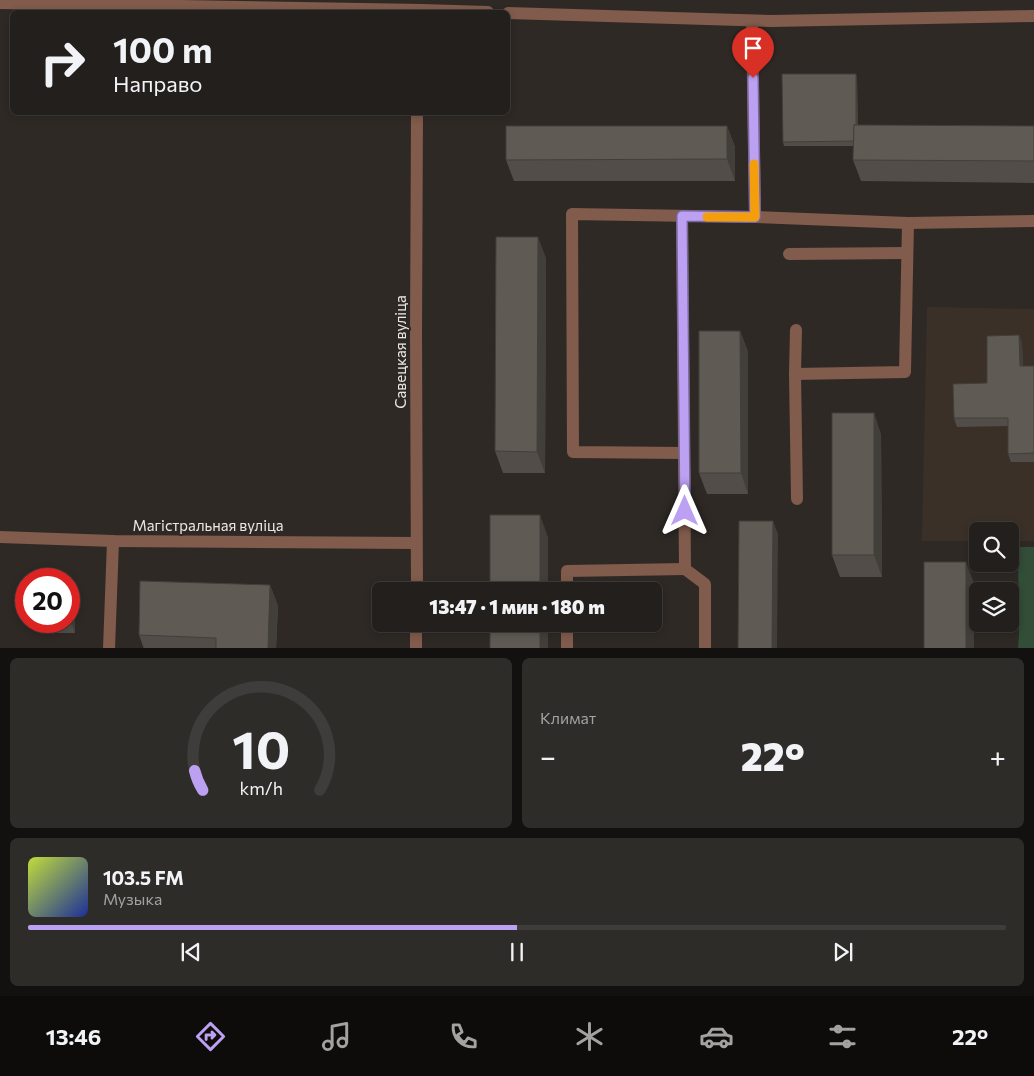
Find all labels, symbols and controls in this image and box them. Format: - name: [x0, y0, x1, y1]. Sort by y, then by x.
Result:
- text: 100 m: [113, 27, 213, 70]
- pin: [732, 27, 774, 78]
- icon: right: [30, 30, 95, 95]
- icon: arrive: [739, 34, 767, 62]
- text: Направо: [113, 70, 203, 97]
- street label: Савецкая вуліца: [391, 295, 409, 409]
- position arrow: [658, 484, 710, 536]
- street label: Магістральная вуліца: [132, 516, 284, 534]
- map controls: [969, 522, 1019, 632]
- button: search: [969, 522, 1019, 572]
- speed limit sign: 20: [15, 568, 80, 633]
- button: layers: [969, 582, 1019, 632]
- text: 13:47 · 1 мин · 180 m: [429, 595, 605, 618]
- text: Климат: [540, 708, 596, 727]
- text: 10: [232, 716, 290, 780]
- text: 22°: [741, 732, 805, 779]
- text: −: [540, 739, 556, 773]
- text: +: [990, 739, 1006, 773]
- text: km/h: [239, 777, 283, 799]
- text: 103.5 FM: [103, 866, 184, 889]
- text: Музыка: [103, 889, 162, 908]
- icon: previous: [177, 938, 205, 966]
- icon: pause: [503, 938, 531, 966]
- icon: next: [829, 938, 857, 966]
- icon: directions: [193, 1019, 228, 1054]
- icon: music: [319, 1019, 354, 1054]
- icon: phone: [446, 1019, 481, 1054]
- icon: climate: [572, 1019, 607, 1054]
- icon: car: [699, 1019, 734, 1054]
- icon: filters: [825, 1019, 860, 1054]
- text: 13:46: [46, 1023, 101, 1050]
- text: 22°: [952, 1023, 988, 1050]

